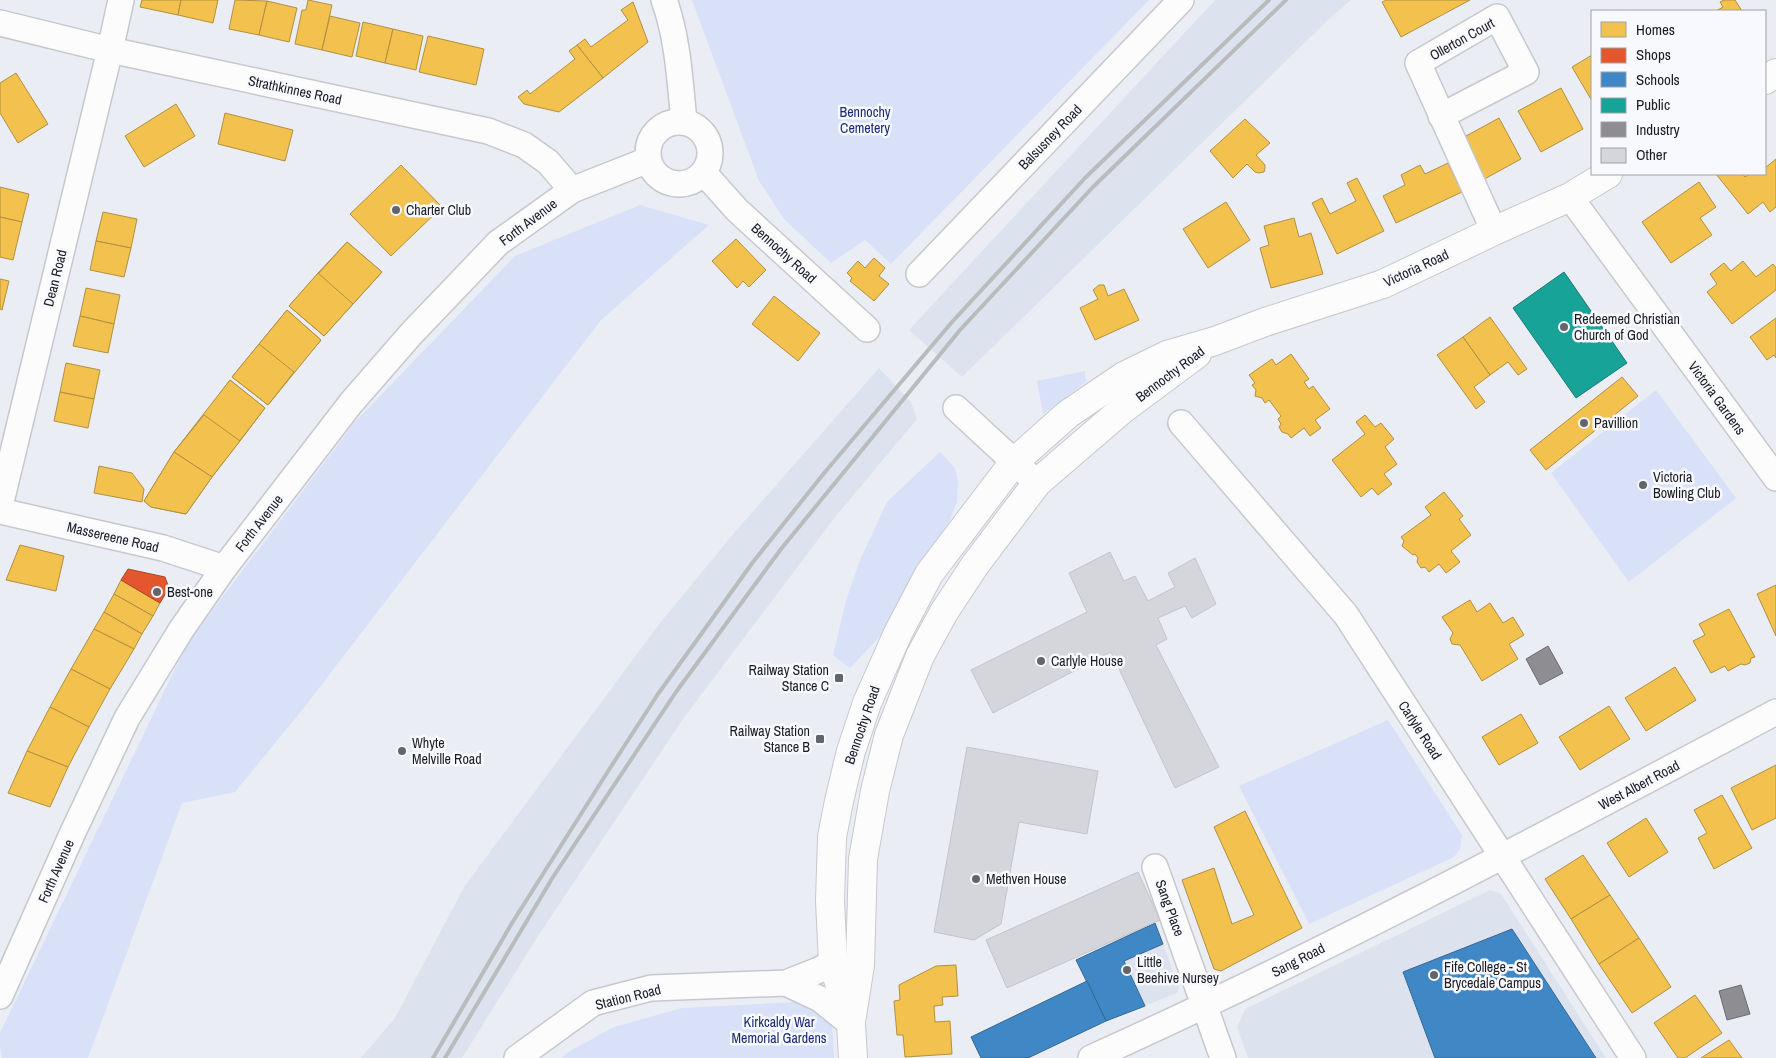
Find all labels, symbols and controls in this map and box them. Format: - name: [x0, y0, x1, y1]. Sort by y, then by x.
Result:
- legend: [1591, 10, 1766, 175]
- street label: Ollerton Court: [1426, 14, 1498, 64]
- text: Homes: [1636, 19, 1675, 40]
- text: Shops: [1636, 44, 1671, 65]
- text: Schools: [1636, 69, 1680, 90]
- street label: Strathkinnes Road: [247, 71, 343, 109]
- text: Public: [1636, 94, 1670, 115]
- street label: Balsusney Road: [1014, 101, 1086, 173]
- park label: Bennochy Cemetery: [839, 103, 891, 137]
- text: Industry: [1636, 119, 1681, 140]
- text: Other: [1636, 144, 1667, 165]
- street label: Forth Avenue: [496, 194, 560, 250]
- place label: Charter Club: [406, 201, 471, 219]
- marker: Charter Club: [390, 204, 402, 216]
- street label: Bennochy Road: [748, 219, 820, 287]
- street label: Victoria Road: [1380, 245, 1452, 291]
- street label: Dean Road: [39, 248, 71, 308]
- place label: Redeemed Christian Church of God: [1574, 310, 1680, 344]
- marker: Redeemed Christian Church of God: [1558, 321, 1570, 333]
- street label: Bennochy Road: [1132, 342, 1208, 406]
- street label: Victoria Gardens: [1684, 358, 1750, 439]
- place label: Pavillion: [1594, 414, 1638, 432]
- marker: Pavillion: [1578, 417, 1590, 429]
- place label: Victoria Bowling Club: [1653, 468, 1721, 502]
- marker: Victoria Bowling Club: [1637, 479, 1649, 491]
- street label: Forth Avenue: [231, 491, 287, 555]
- street label: Massereene Road: [65, 518, 161, 556]
- place label: Best-one: [167, 583, 213, 601]
- marker: Best-one: [151, 586, 163, 598]
- place label: Carlyle House: [1051, 652, 1123, 670]
- marker: Carlyle House: [1035, 655, 1047, 667]
- place label: Railway Station Stance C: [749, 661, 829, 695]
- marker: Railway Station Stance C: [833, 672, 845, 684]
- street label: Bennochy Road: [840, 683, 884, 767]
- street label: Carlyle Road: [1394, 697, 1446, 763]
- place label: Railway Station Stance B: [730, 722, 810, 756]
- marker: Railway Station Stance B: [814, 733, 826, 745]
- place label: Whyte Melville Road: [412, 734, 482, 768]
- marker: Whyte Melville Road: [396, 745, 408, 757]
- street label: West Albert Road: [1595, 756, 1683, 814]
- street label: Forth Avenue: [34, 836, 78, 906]
- place label: Methven House: [986, 870, 1066, 888]
- marker: Methven House: [970, 873, 982, 885]
- street label: Sang Place: [1152, 877, 1188, 939]
- street label: Sang Road: [1268, 939, 1328, 981]
- place label: Little Beehive Nursey: [1137, 953, 1219, 987]
- place label: Fife College - St Brycedale Campus: [1444, 958, 1541, 992]
- marker: Little Beehive Nursey: [1121, 964, 1133, 976]
- marker: Fife College - St Brycedale Campus: [1428, 969, 1440, 981]
- street label: Station Road: [593, 980, 663, 1014]
- park label: Kirkcaldy War Memorial Gardens: [731, 1013, 827, 1047]

